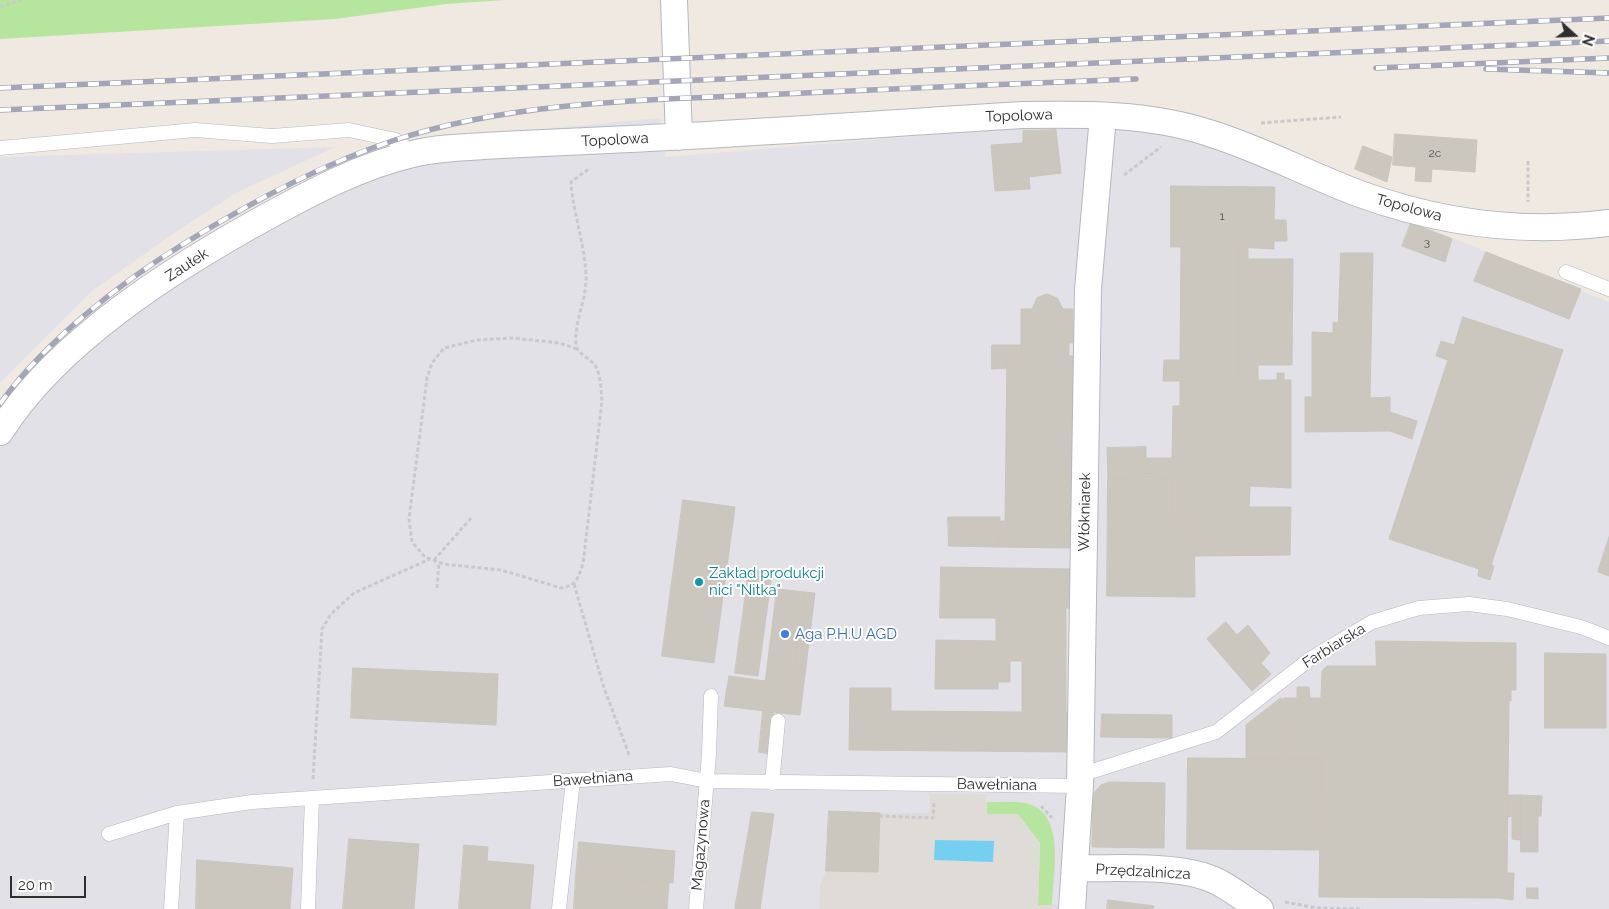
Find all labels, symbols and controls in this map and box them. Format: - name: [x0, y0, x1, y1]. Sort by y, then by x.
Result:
- north arrow: [1549, 10, 1599, 60]
- text: N: [1579, 32, 1597, 48]
- street label: Topolowa: [985, 106, 1053, 126]
- street label: Topolowa: [581, 129, 649, 151]
- house number: 2c: [1429, 146, 1441, 160]
- street label: Topolowa: [1374, 191, 1444, 225]
- house number: 1: [1219, 209, 1225, 223]
- house number: 3: [1424, 235, 1430, 249]
- street label: Zaułek: [162, 244, 212, 286]
- street label: Włókniarek: [1075, 472, 1095, 552]
- place label: Zakład produkcji nici "Nitka": [709, 564, 824, 599]
- marker: Zakład produkcji nici "Nitka": [693, 576, 705, 588]
- street label: Farbiarska: [1299, 620, 1369, 672]
- place label: Aga P.H.U AGD: [795, 625, 897, 643]
- marker: Aga P.H.U AGD: [779, 628, 791, 640]
- street label: Bawełniana: [552, 767, 634, 791]
- street label: Bawełniana: [957, 775, 1037, 795]
- street label: Magazynowa: [688, 798, 714, 892]
- street label: Przędzalnicza: [1095, 861, 1191, 883]
- scale bar: [12, 866, 89, 898]
- text: 20 m: [18, 876, 53, 894]

